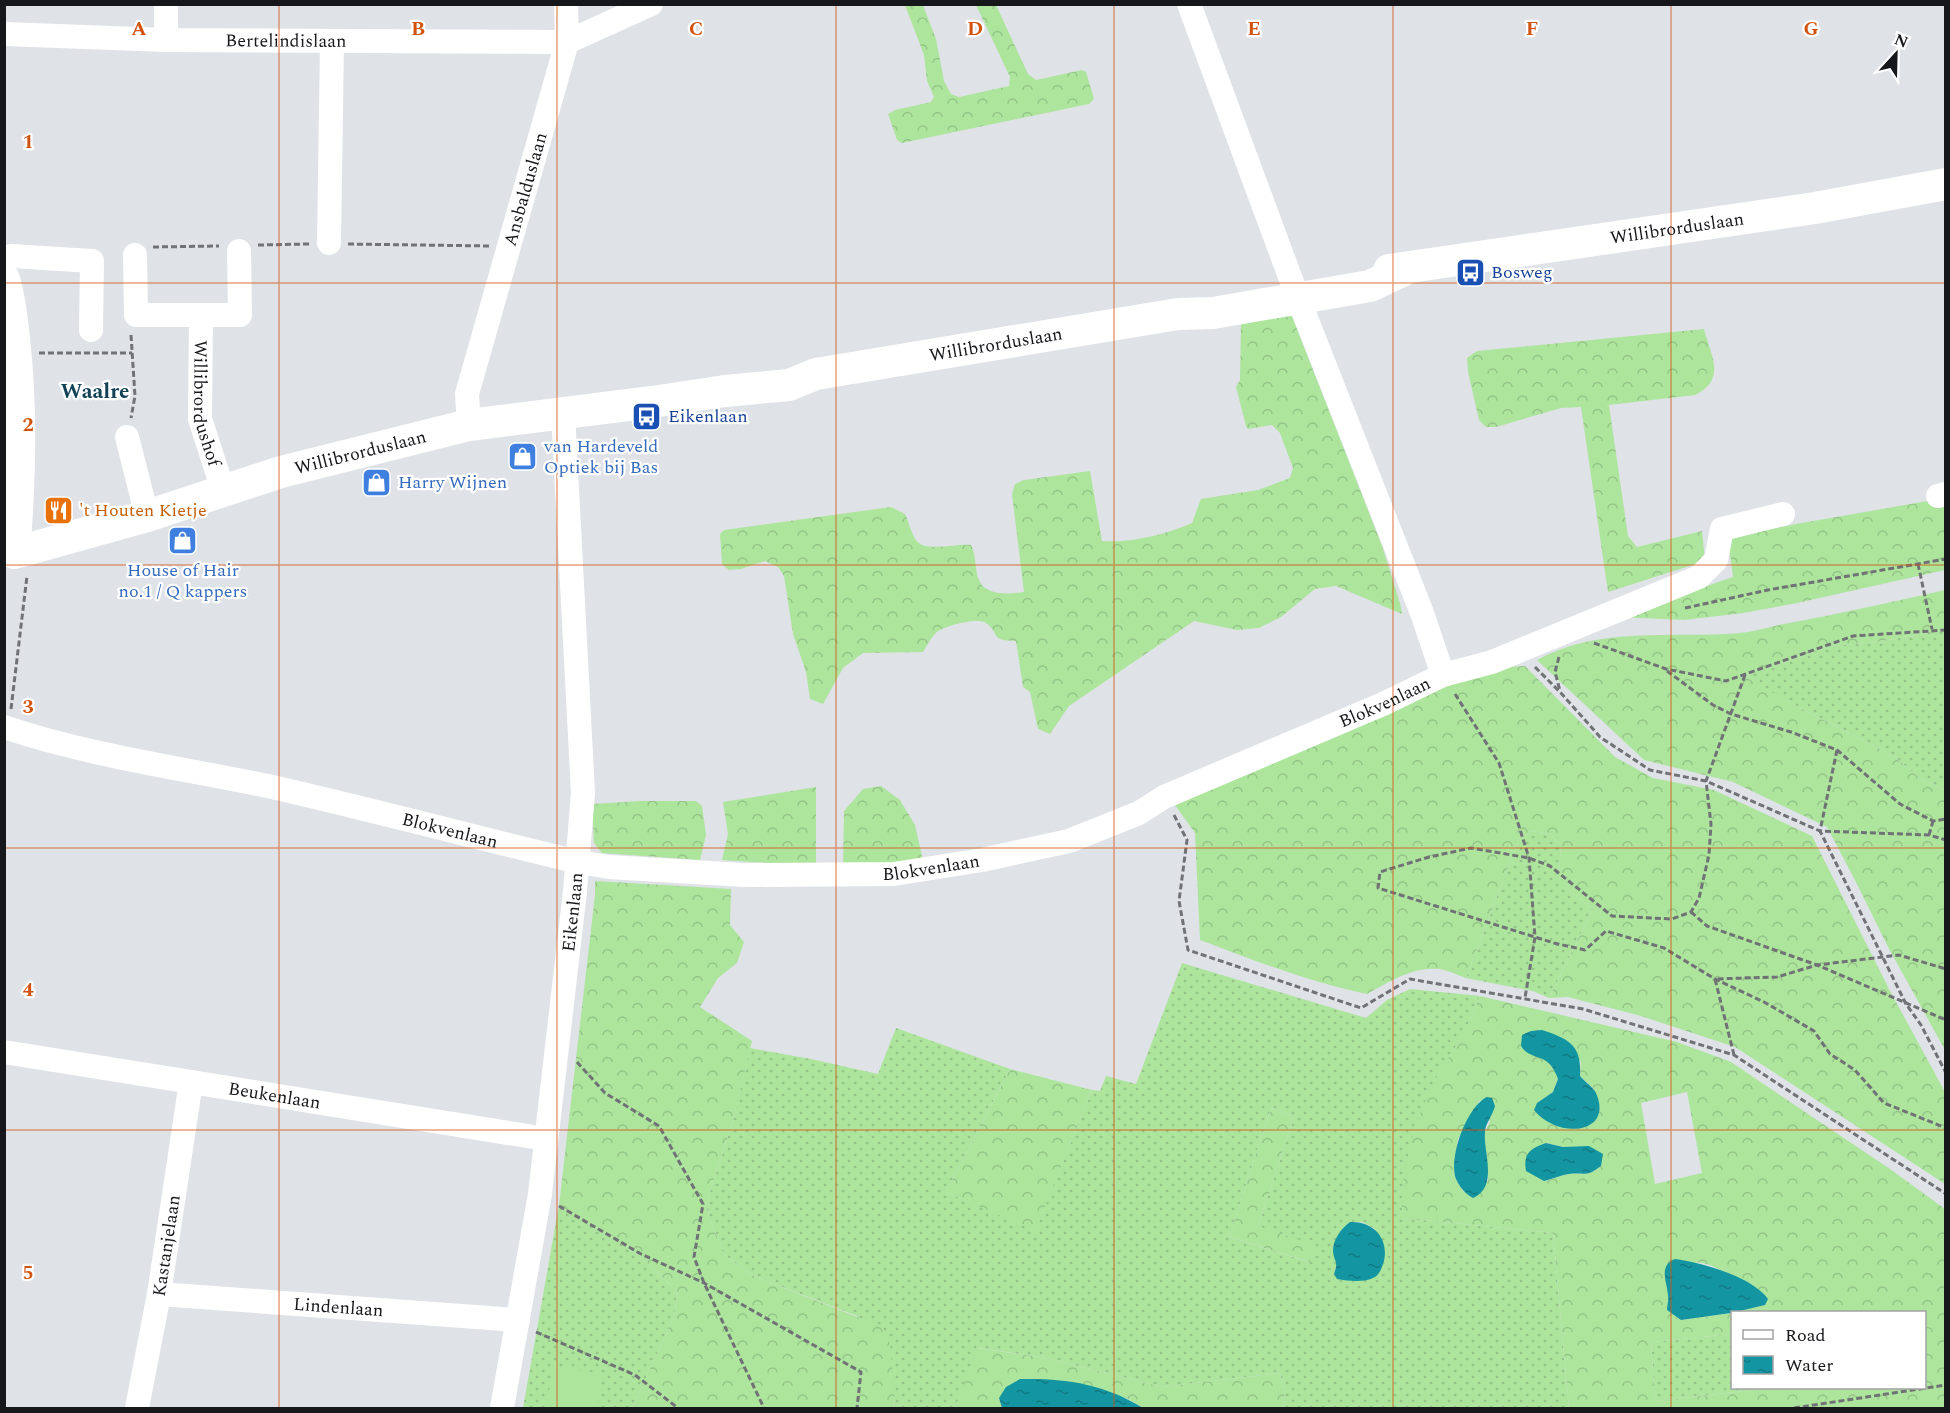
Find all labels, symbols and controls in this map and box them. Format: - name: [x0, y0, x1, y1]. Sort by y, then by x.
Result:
- text: A: [131, 14, 147, 44]
- text: B: [411, 14, 425, 44]
- text: C: [689, 14, 703, 44]
- text: D: [967, 14, 983, 44]
- text: E: [1247, 14, 1261, 44]
- text: F: [1526, 14, 1538, 44]
- text: G: [1803, 14, 1819, 44]
- north arrow: [1866, 24, 1926, 84]
- street label: Bertelindislaan: [225, 27, 347, 54]
- text: N: [1891, 27, 1912, 55]
- text: 1: [22, 127, 34, 157]
- street label: Ansbalduslaan: [496, 129, 554, 249]
- street label: Willibrorduslaan: [1608, 205, 1746, 251]
- bus stop icon: Bosweg: [1454, 256, 1486, 288]
- place label: Bosweg: [1491, 259, 1553, 286]
- street label: Willibrorduslaan: [927, 320, 1064, 369]
- street label: Willibrordushof: [186, 340, 228, 471]
- district label: Waalre: [61, 376, 130, 408]
- bus stop icon: Eikenlaan: [631, 400, 663, 432]
- place label: Eikenlaan: [668, 403, 748, 430]
- text: 2: [22, 410, 34, 440]
- street label: Willibrorduslaan: [292, 423, 429, 482]
- place label: van Hardeveld Optiek bij Bas: [543, 433, 658, 481]
- shop icon: van Hardeveld Optiek bij Bas: [507, 440, 539, 472]
- shop icon: Harry Wijnen: [361, 466, 393, 498]
- place label: Harry Wijnen: [398, 469, 507, 496]
- restaurant icon: 't Houten Kietje: [42, 494, 74, 526]
- place label: 't Houten Kietje: [79, 497, 207, 524]
- shop icon: House of Hair no.1 / Q kappers: [167, 525, 199, 557]
- place label: House of Hair no.1 / Q kappers: [119, 557, 247, 605]
- street label: Blokvenlaan: [1335, 670, 1435, 735]
- text: 3: [22, 692, 34, 722]
- street label: Blokvenlaan: [399, 805, 501, 855]
- street label: Blokvenlaan: [882, 847, 982, 888]
- street label: Eikenlaan: [555, 871, 590, 953]
- text: 4: [22, 975, 34, 1005]
- street label: Beukenlaan: [226, 1075, 323, 1116]
- street label: Kastanjelaan: [145, 1193, 187, 1298]
- text: 5: [22, 1258, 34, 1288]
- street label: Lindenlaan: [293, 1290, 384, 1324]
- legend: [1731, 1311, 1926, 1389]
- text: Road: [1785, 1322, 1826, 1349]
- text: Water: [1785, 1352, 1833, 1379]

